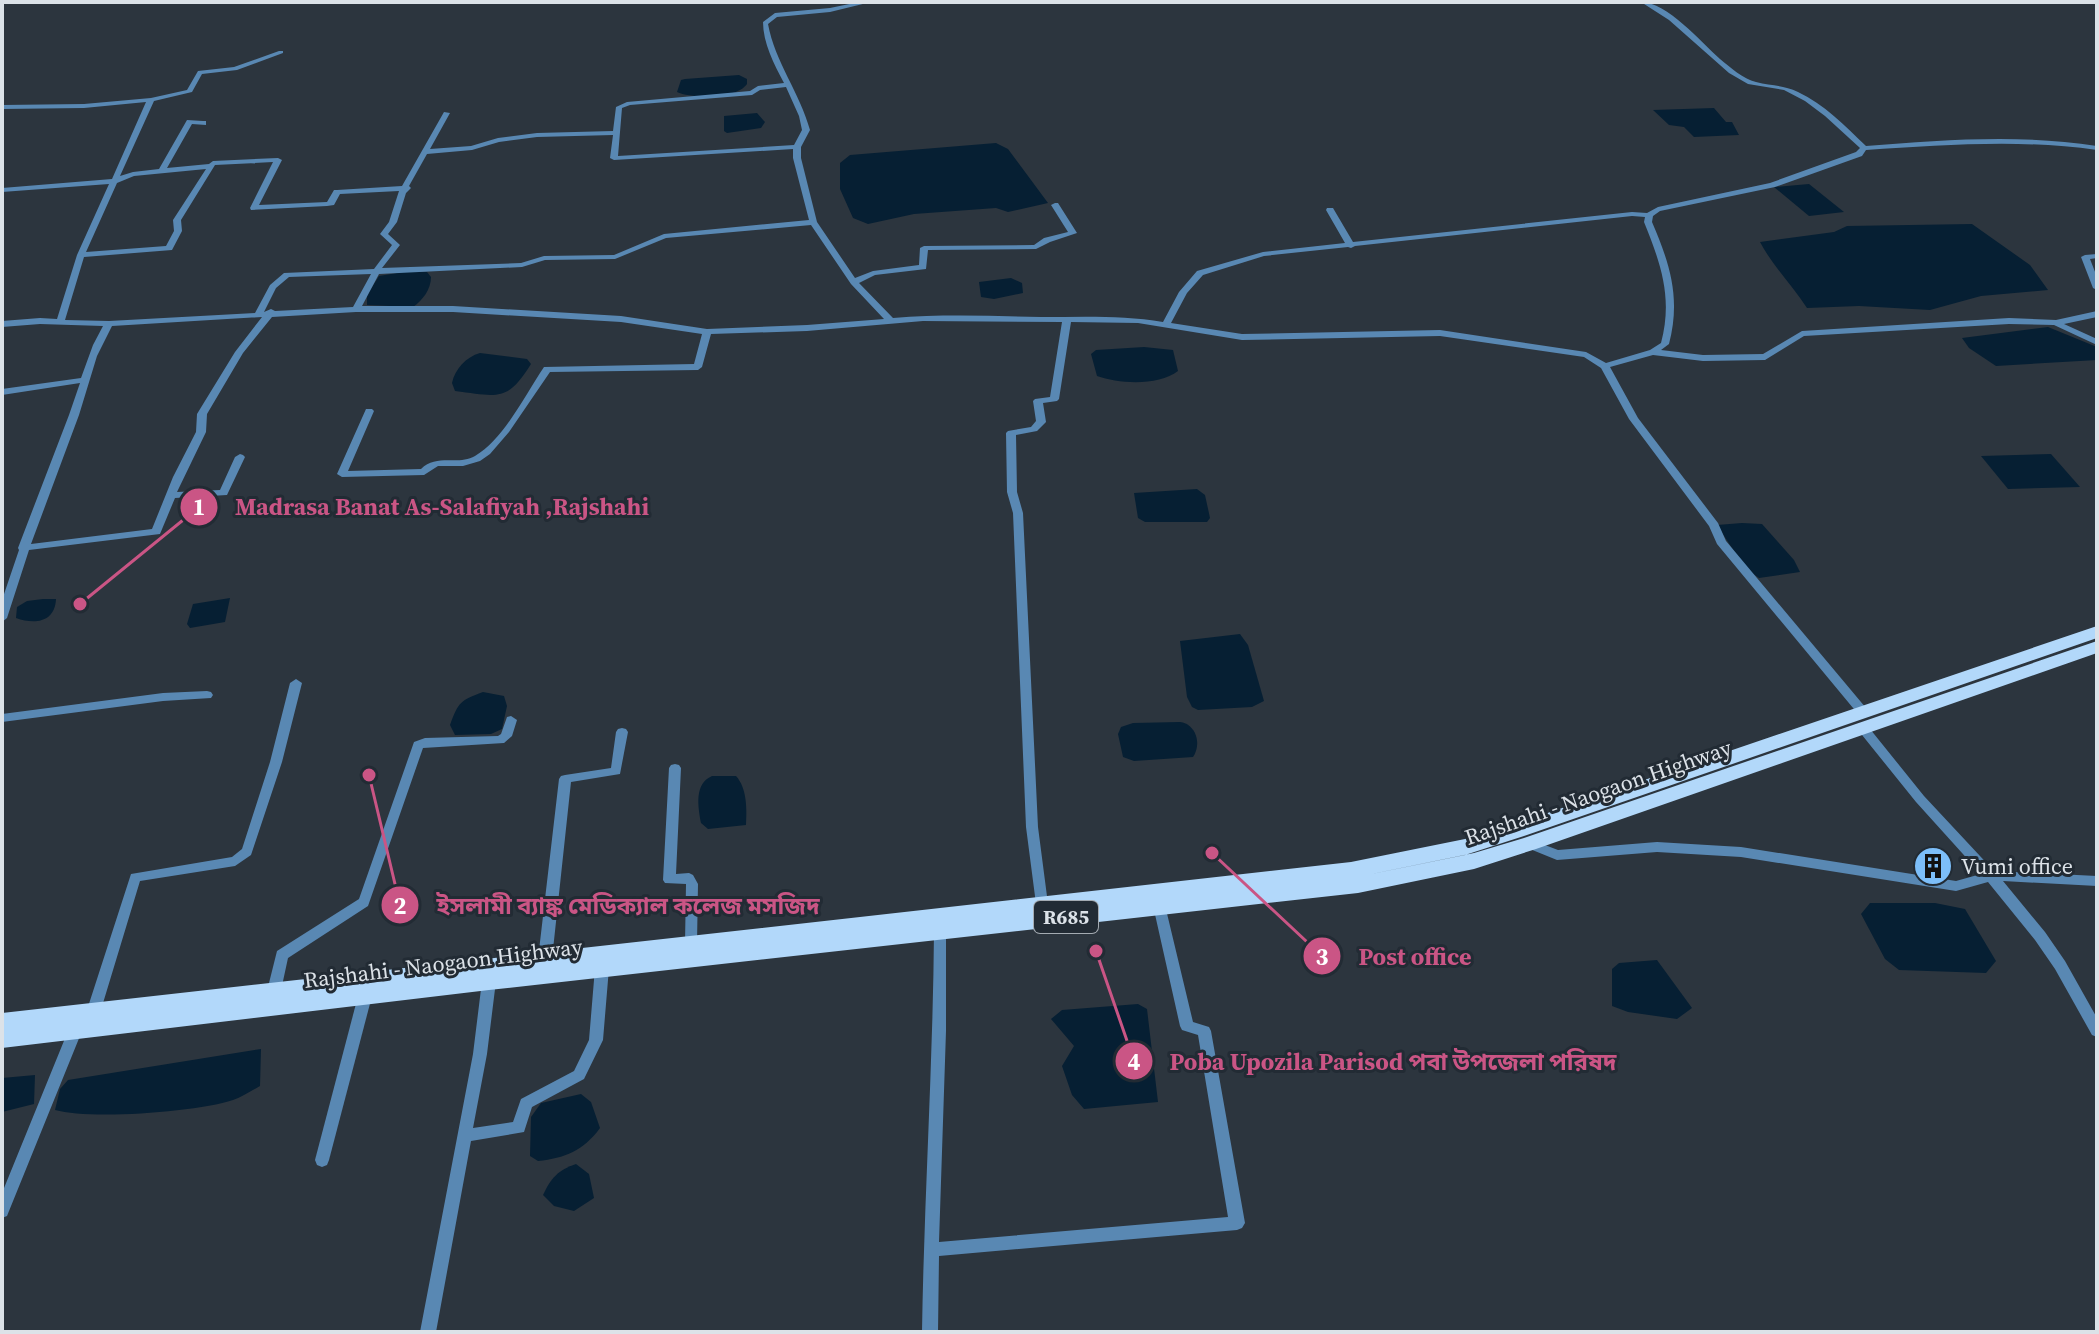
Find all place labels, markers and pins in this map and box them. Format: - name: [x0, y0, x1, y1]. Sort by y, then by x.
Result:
- callout: Madrasa Banat As-Salafiyah ,Rajshahi: [179, 483, 665, 531]
- building icon: Vumi office: [1912, 845, 1954, 887]
- place label: Vumi office: [1961, 851, 2073, 881]
- callout: ইসলামী ব্যাঙ্ক মেডিক্যাল কলেজ মসজিদ: [380, 881, 835, 929]
- callout: Post office: [1302, 932, 1487, 980]
- callout: Poba Upozila Parisod পবা উপজেলা পরিষদ: [1114, 1037, 1633, 1085]

